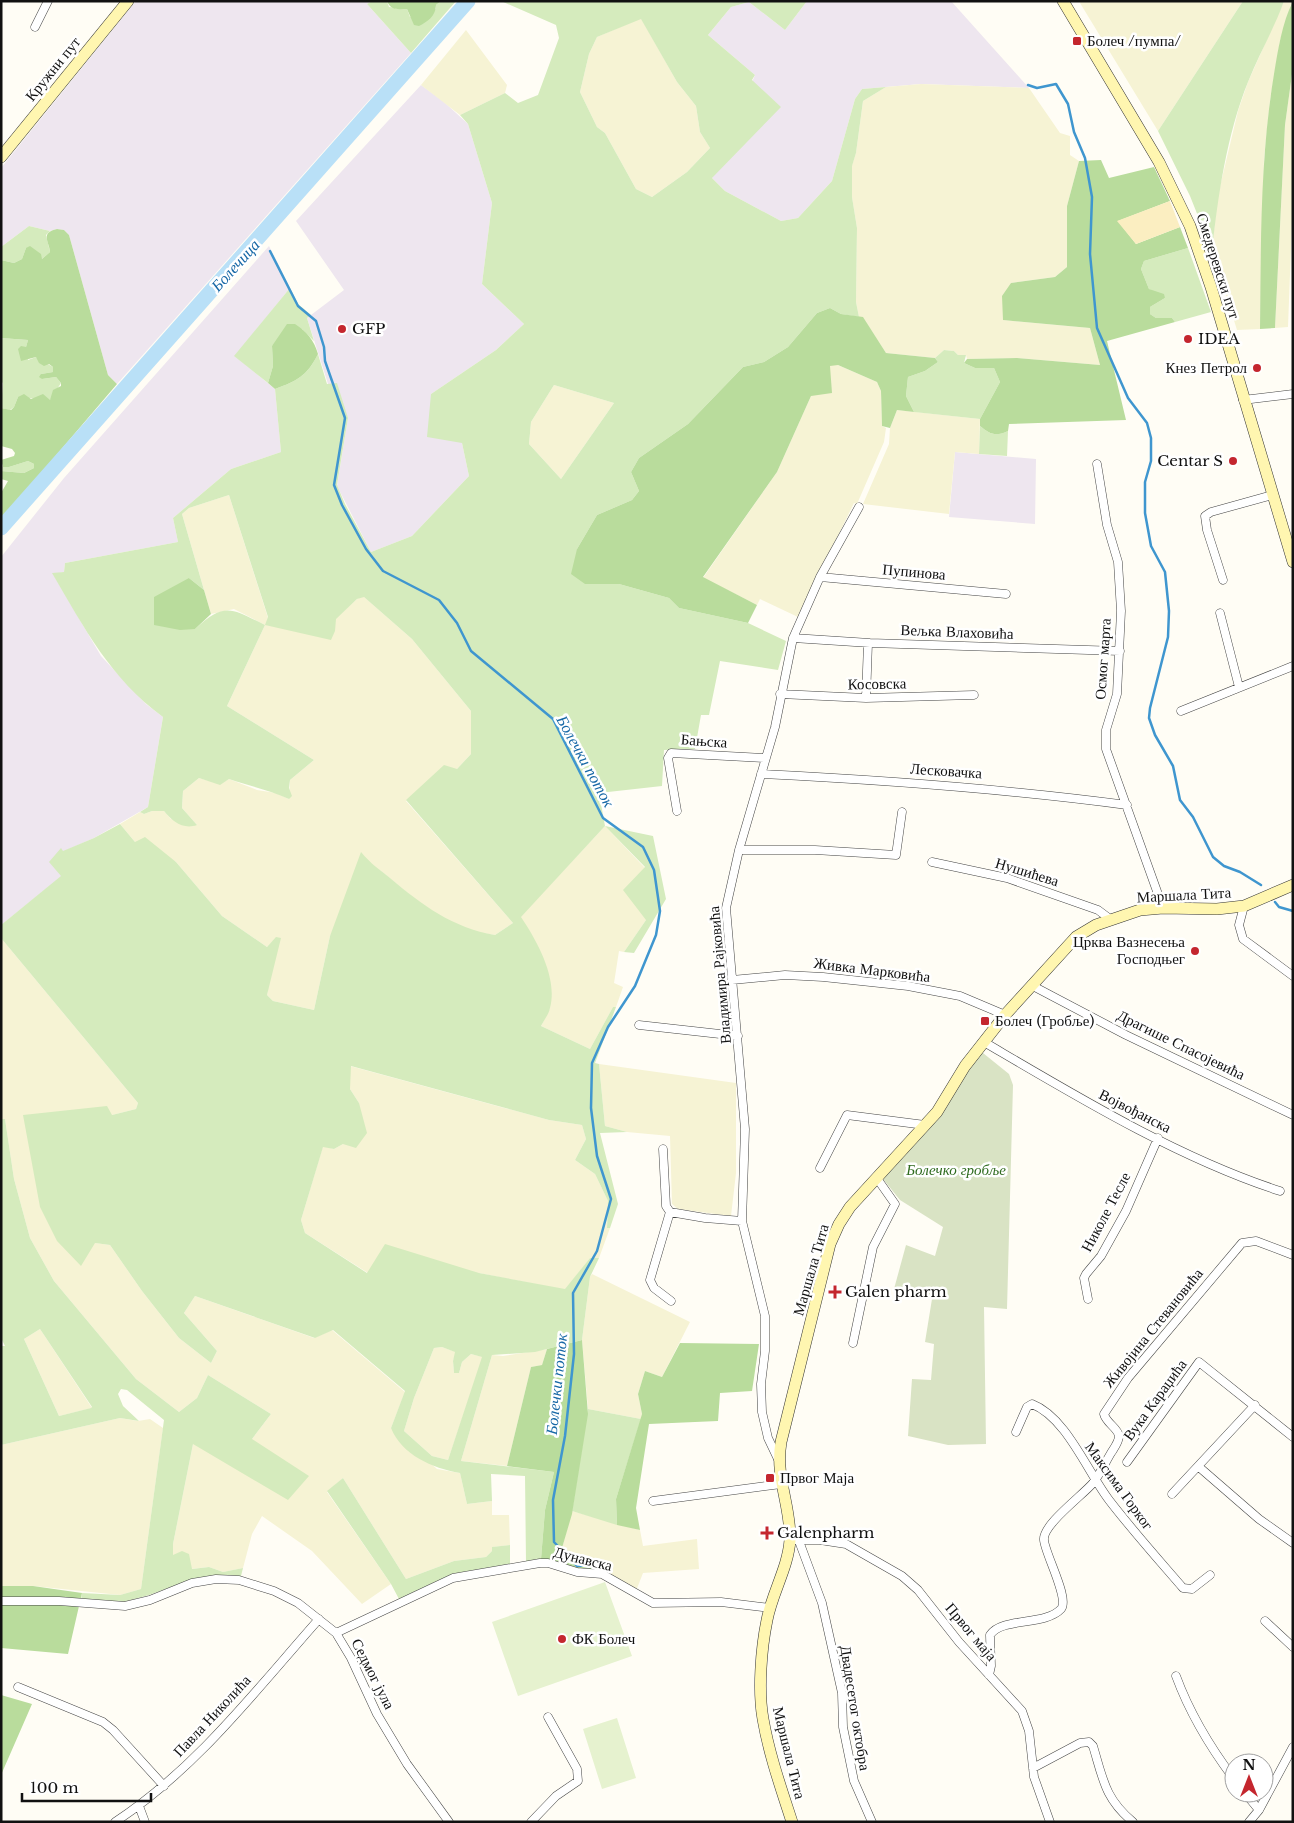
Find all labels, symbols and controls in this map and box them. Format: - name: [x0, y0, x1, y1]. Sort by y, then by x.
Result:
- place label: Болеч /пумпа/: [1087, 31, 1181, 50]
- street label: Кружни пут: [21, 32, 85, 105]
- marker: Болеч /пумпа/: [1071, 35, 1083, 47]
- street label: Смедеревски пут: [1192, 211, 1245, 321]
- water label: Болечица: [206, 235, 264, 296]
- place label: GFP: [352, 319, 385, 338]
- marker: GFP: [336, 323, 348, 335]
- place label: IDEA: [1198, 329, 1240, 348]
- marker: IDEA: [1182, 333, 1194, 345]
- place label: Кнез Петрол: [1165, 358, 1248, 377]
- marker: Кнез Петрол: [1251, 362, 1263, 374]
- place label: Centar S: [1157, 451, 1223, 470]
- marker: Centar S: [1227, 455, 1239, 467]
- street label: Пупинова: [882, 559, 947, 584]
- street label: Осмог марта: [1090, 617, 1115, 700]
- street label: Вељка Влаховића: [900, 620, 1014, 643]
- street label: Косовска: [847, 673, 907, 694]
- water label: Болечки поток: [552, 711, 620, 811]
- street label: Бањска: [680, 729, 728, 752]
- street label: Лесковачка: [909, 759, 983, 783]
- street label: Нушићева: [993, 853, 1062, 890]
- street label: Маршала Тита: [1136, 883, 1232, 906]
- street label: Владимира Рајковића: [704, 905, 735, 1045]
- place label: Црква Вазнесења Господњег: [1073, 932, 1185, 968]
- marker: Црква Вазнесења Господњег: [1189, 945, 1201, 957]
- street label: Живка Марковића: [813, 953, 932, 986]
- street label: Драгише Спасојевића: [1114, 1005, 1249, 1084]
- place label: Болеч (Гробље): [995, 1011, 1094, 1030]
- marker: Болеч (Гробље): [979, 1015, 991, 1027]
- street label: Војвођанска: [1096, 1084, 1175, 1137]
- park label: Болечко гробље: [905, 1160, 1006, 1179]
- street label: Николе Тесле: [1077, 1168, 1135, 1255]
- street label: Маршала Тита: [788, 1221, 833, 1318]
- street label: Живојина Стевановића: [1099, 1264, 1207, 1391]
- place label: Galen pharm: [845, 1282, 947, 1301]
- marker: Galen pharm: [829, 1286, 841, 1298]
- water label: Болечки поток: [541, 1332, 571, 1437]
- street label: Вука Караџића: [1119, 1355, 1191, 1444]
- street label: Максима Горког: [1081, 1438, 1158, 1534]
- place label: Првог Маја: [780, 1468, 854, 1487]
- marker: Првог Маја: [764, 1472, 776, 1484]
- place label: Galenpharm: [777, 1523, 874, 1542]
- marker: Galenpharm: [761, 1527, 773, 1539]
- street label: Дунавска: [552, 1542, 615, 1575]
- street label: Првог маја: [942, 1599, 1001, 1665]
- place label: ФК Болеч: [572, 1629, 636, 1648]
- marker: ФК Болеч: [556, 1633, 568, 1645]
- street label: Седмог јула: [348, 1635, 400, 1713]
- street label: Двадесетог октобра: [836, 1644, 875, 1772]
- street label: Павла Николића: [169, 1670, 255, 1761]
- street label: Маршала Тита: [769, 1705, 810, 1801]
- north arrow: [1224, 1753, 1274, 1803]
- text: N: [1242, 1756, 1256, 1774]
- scale bar: [22, 1770, 151, 1802]
- text: 100 m: [30, 1778, 79, 1797]

